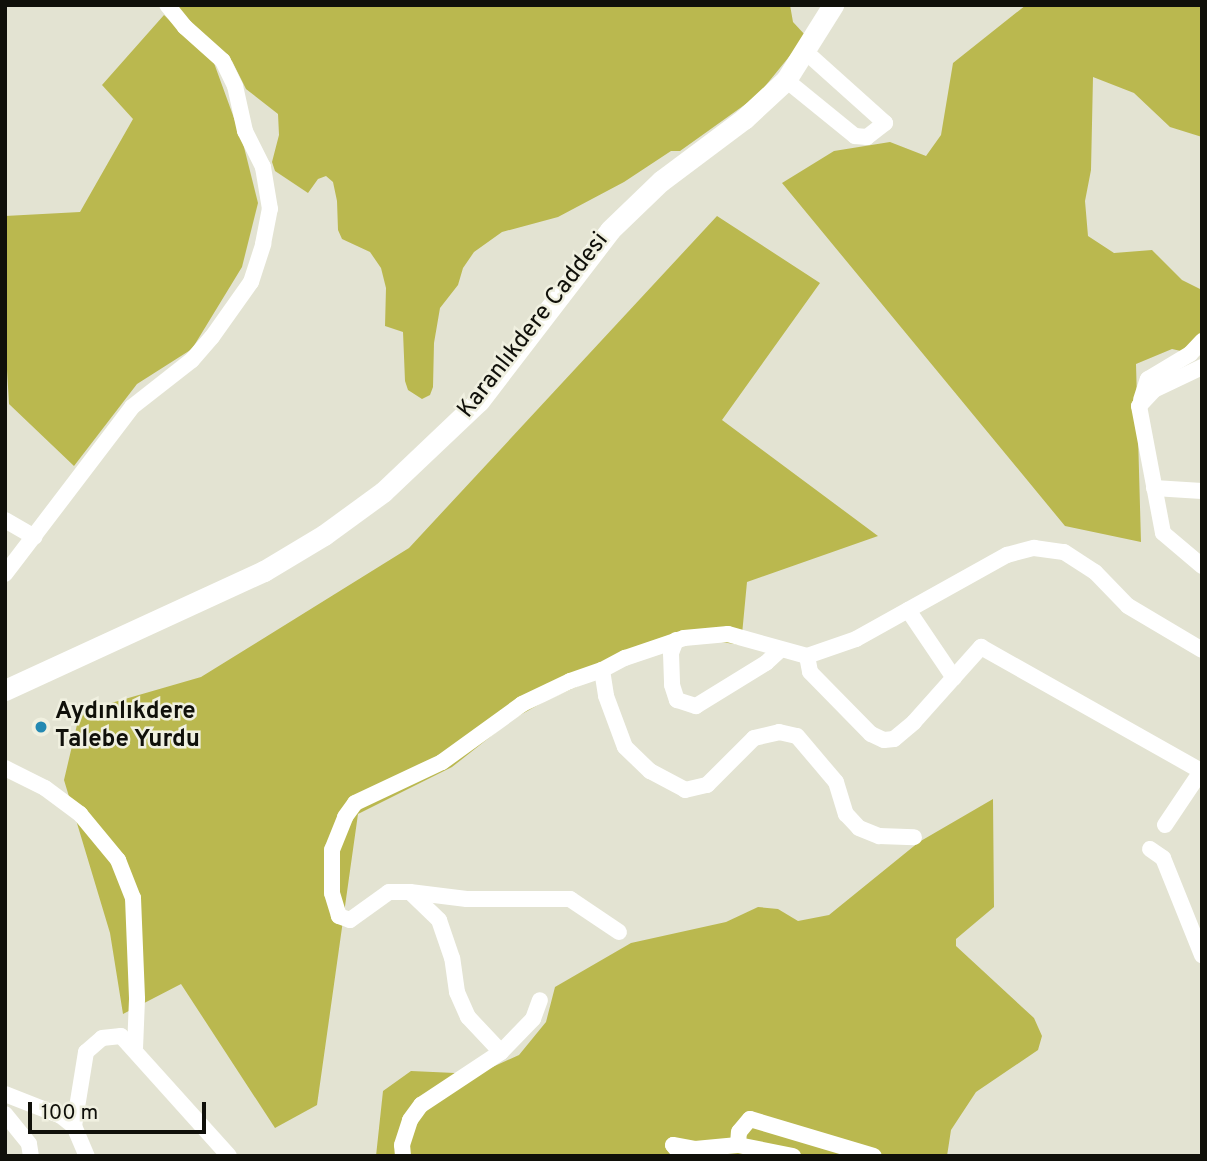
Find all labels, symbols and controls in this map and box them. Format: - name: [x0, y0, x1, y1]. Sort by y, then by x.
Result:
- street label: Karanlıkdere Caddesi: [453, 227, 615, 425]
- place label: Aydınlıkdere Talebe Yurdu: [55, 699, 201, 755]
- marker: Aydınlıkdere Talebe Yurdu: [33, 719, 49, 735]
- scale bar: [32, 1088, 210, 1132]
- text: 100 m: [41, 1100, 98, 1127]

